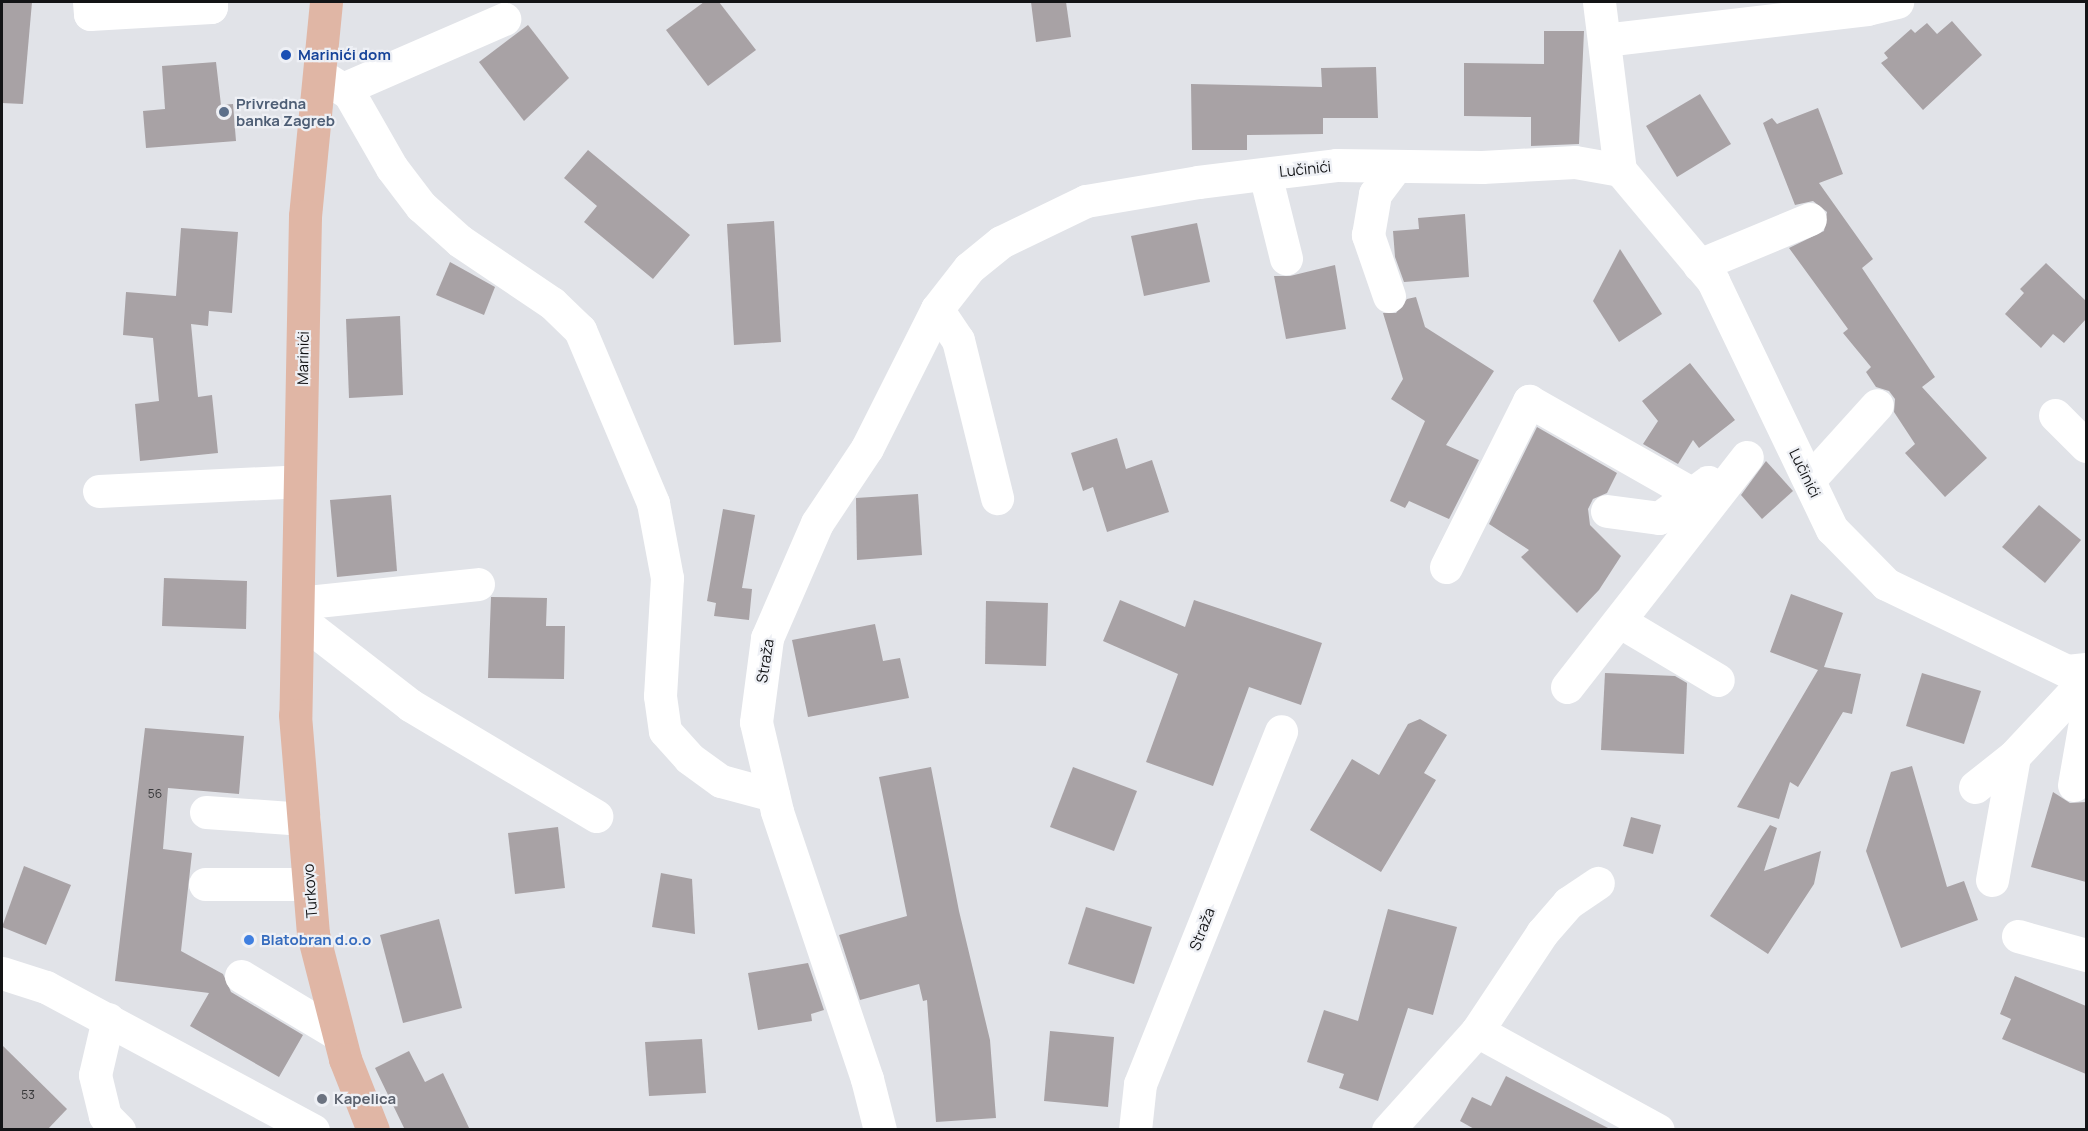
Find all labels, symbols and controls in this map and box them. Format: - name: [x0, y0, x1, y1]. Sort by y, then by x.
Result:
- place label: Marinići dom: [298, 46, 391, 64]
- marker: Marinići dom: [279, 48, 293, 62]
- place label: Privredna banka Zagreb: [236, 94, 335, 129]
- marker: Privredna banka Zagreb: [217, 105, 231, 119]
- street label: Lučinići: [1278, 157, 1332, 181]
- street label: Marinići: [294, 331, 312, 385]
- street label: Lučinići: [1785, 446, 1825, 500]
- street label: Straža: [753, 638, 777, 684]
- house number: 56: [148, 787, 162, 801]
- street label: Turkovo: [299, 863, 321, 919]
- street label: Straža: [1186, 905, 1218, 953]
- place label: Blatobran d.o.o: [261, 931, 371, 949]
- marker: Blatobran d.o.o: [242, 933, 256, 947]
- house number: 53: [21, 1088, 35, 1102]
- place label: Kapelica: [334, 1090, 396, 1108]
- marker: Kapelica: [315, 1092, 329, 1106]

